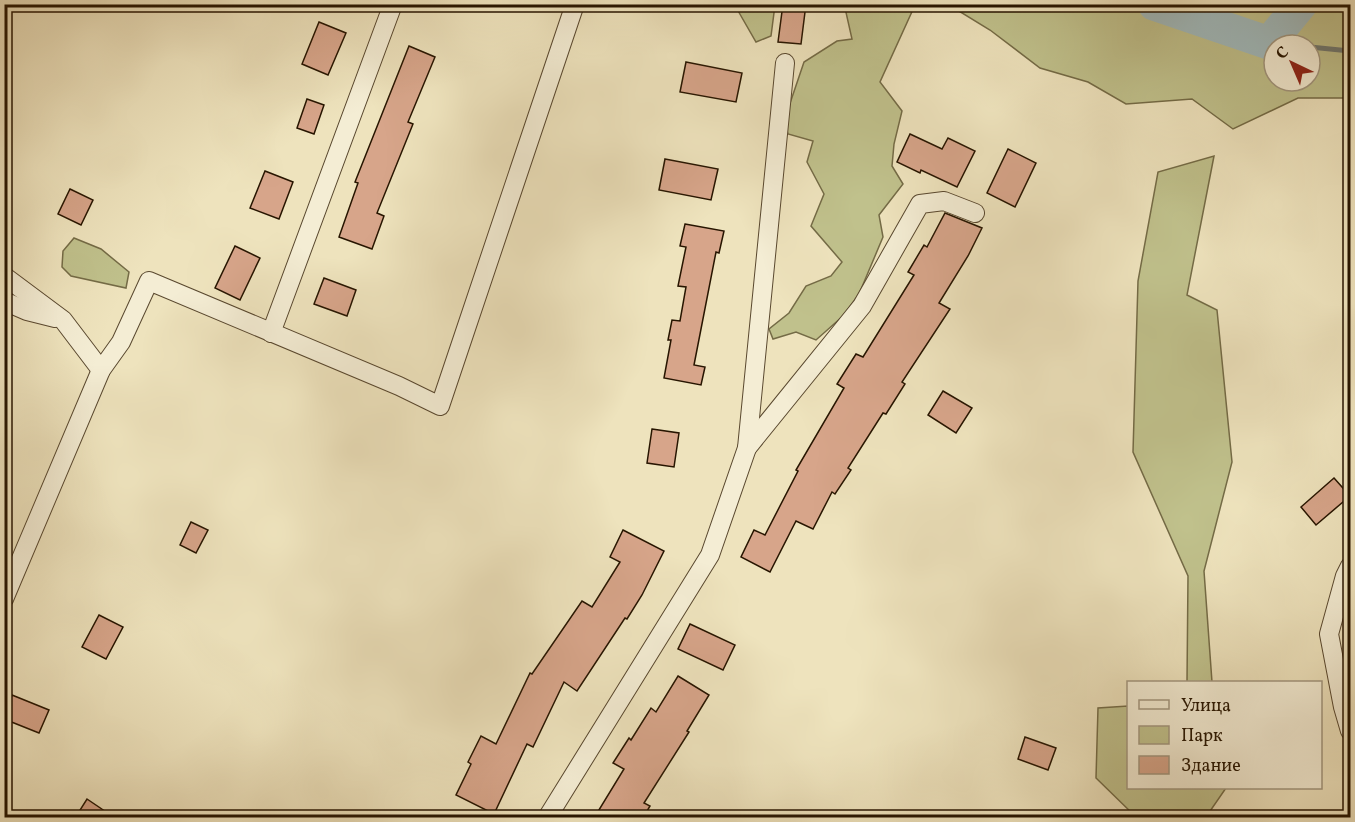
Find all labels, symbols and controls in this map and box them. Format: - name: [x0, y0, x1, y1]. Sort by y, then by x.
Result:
- north arrow: [1262, 33, 1322, 93]
- text: С: [1272, 42, 1294, 65]
- legend: [1127, 681, 1322, 789]
- text: Улица: [1181, 694, 1231, 719]
- text: Парк: [1181, 724, 1223, 749]
- text: Здание: [1181, 754, 1241, 779]

